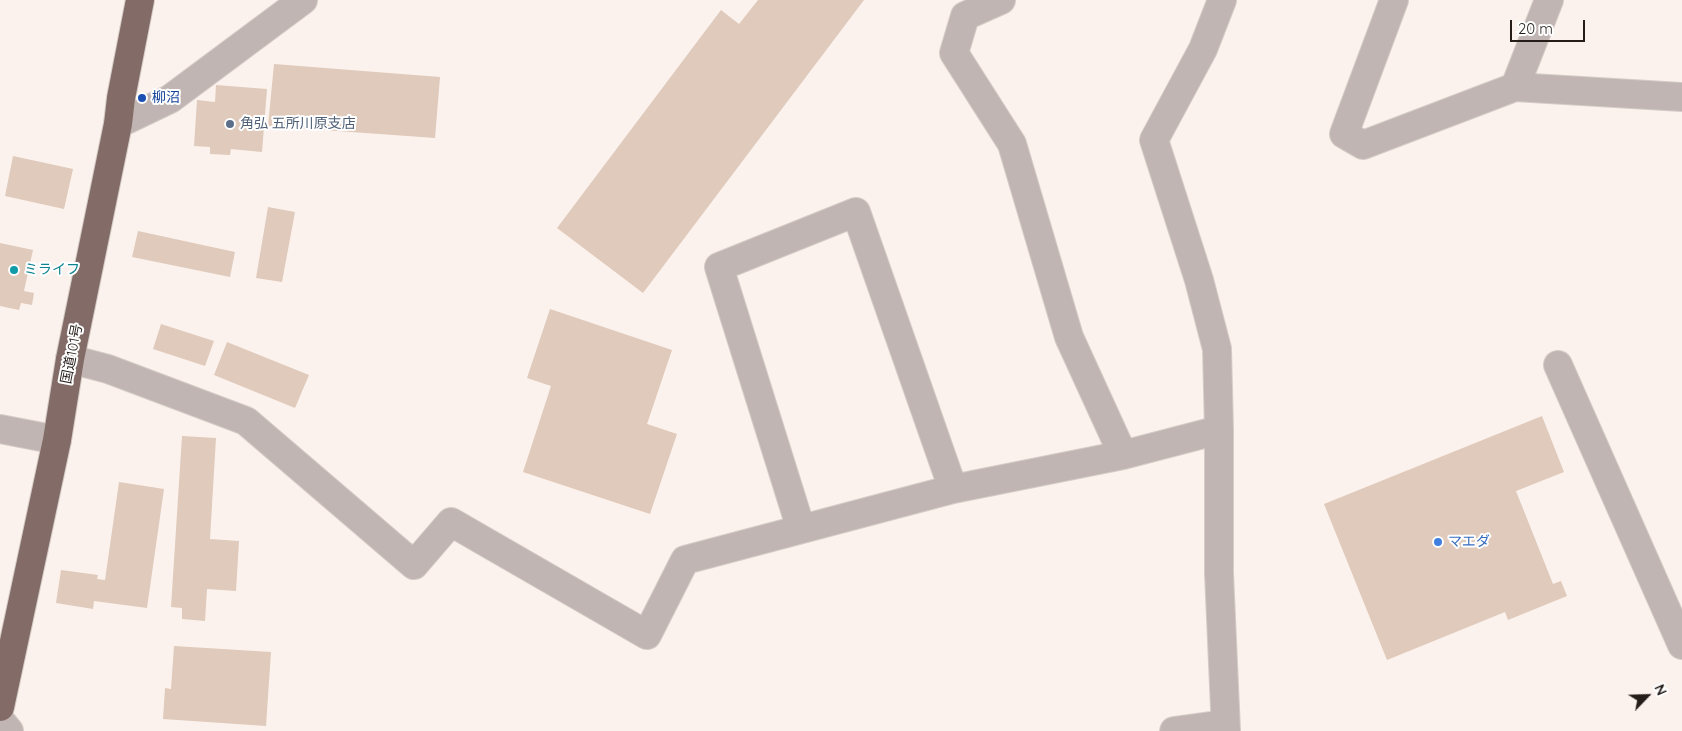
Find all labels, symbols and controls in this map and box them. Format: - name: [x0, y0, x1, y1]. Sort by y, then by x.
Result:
- scale bar: [1512, 10, 1587, 42]
- text: 20 m: [1518, 19, 1553, 38]
- place label: 柳沼: [152, 90, 180, 106]
- marker: 柳沼: [136, 92, 148, 104]
- place label: 角弘 五所川原支店: [240, 116, 356, 132]
- marker: 角弘 五所川原支店: [224, 118, 236, 130]
- place label: ミライフ: [24, 262, 80, 278]
- marker: ミライフ: [8, 264, 20, 276]
- street label: 国道101号: [58, 323, 86, 385]
- place label: マエダ: [1448, 534, 1490, 550]
- marker: マエダ: [1432, 536, 1444, 548]
- north arrow: [1622, 671, 1672, 721]
- text: N: [1650, 682, 1671, 698]

